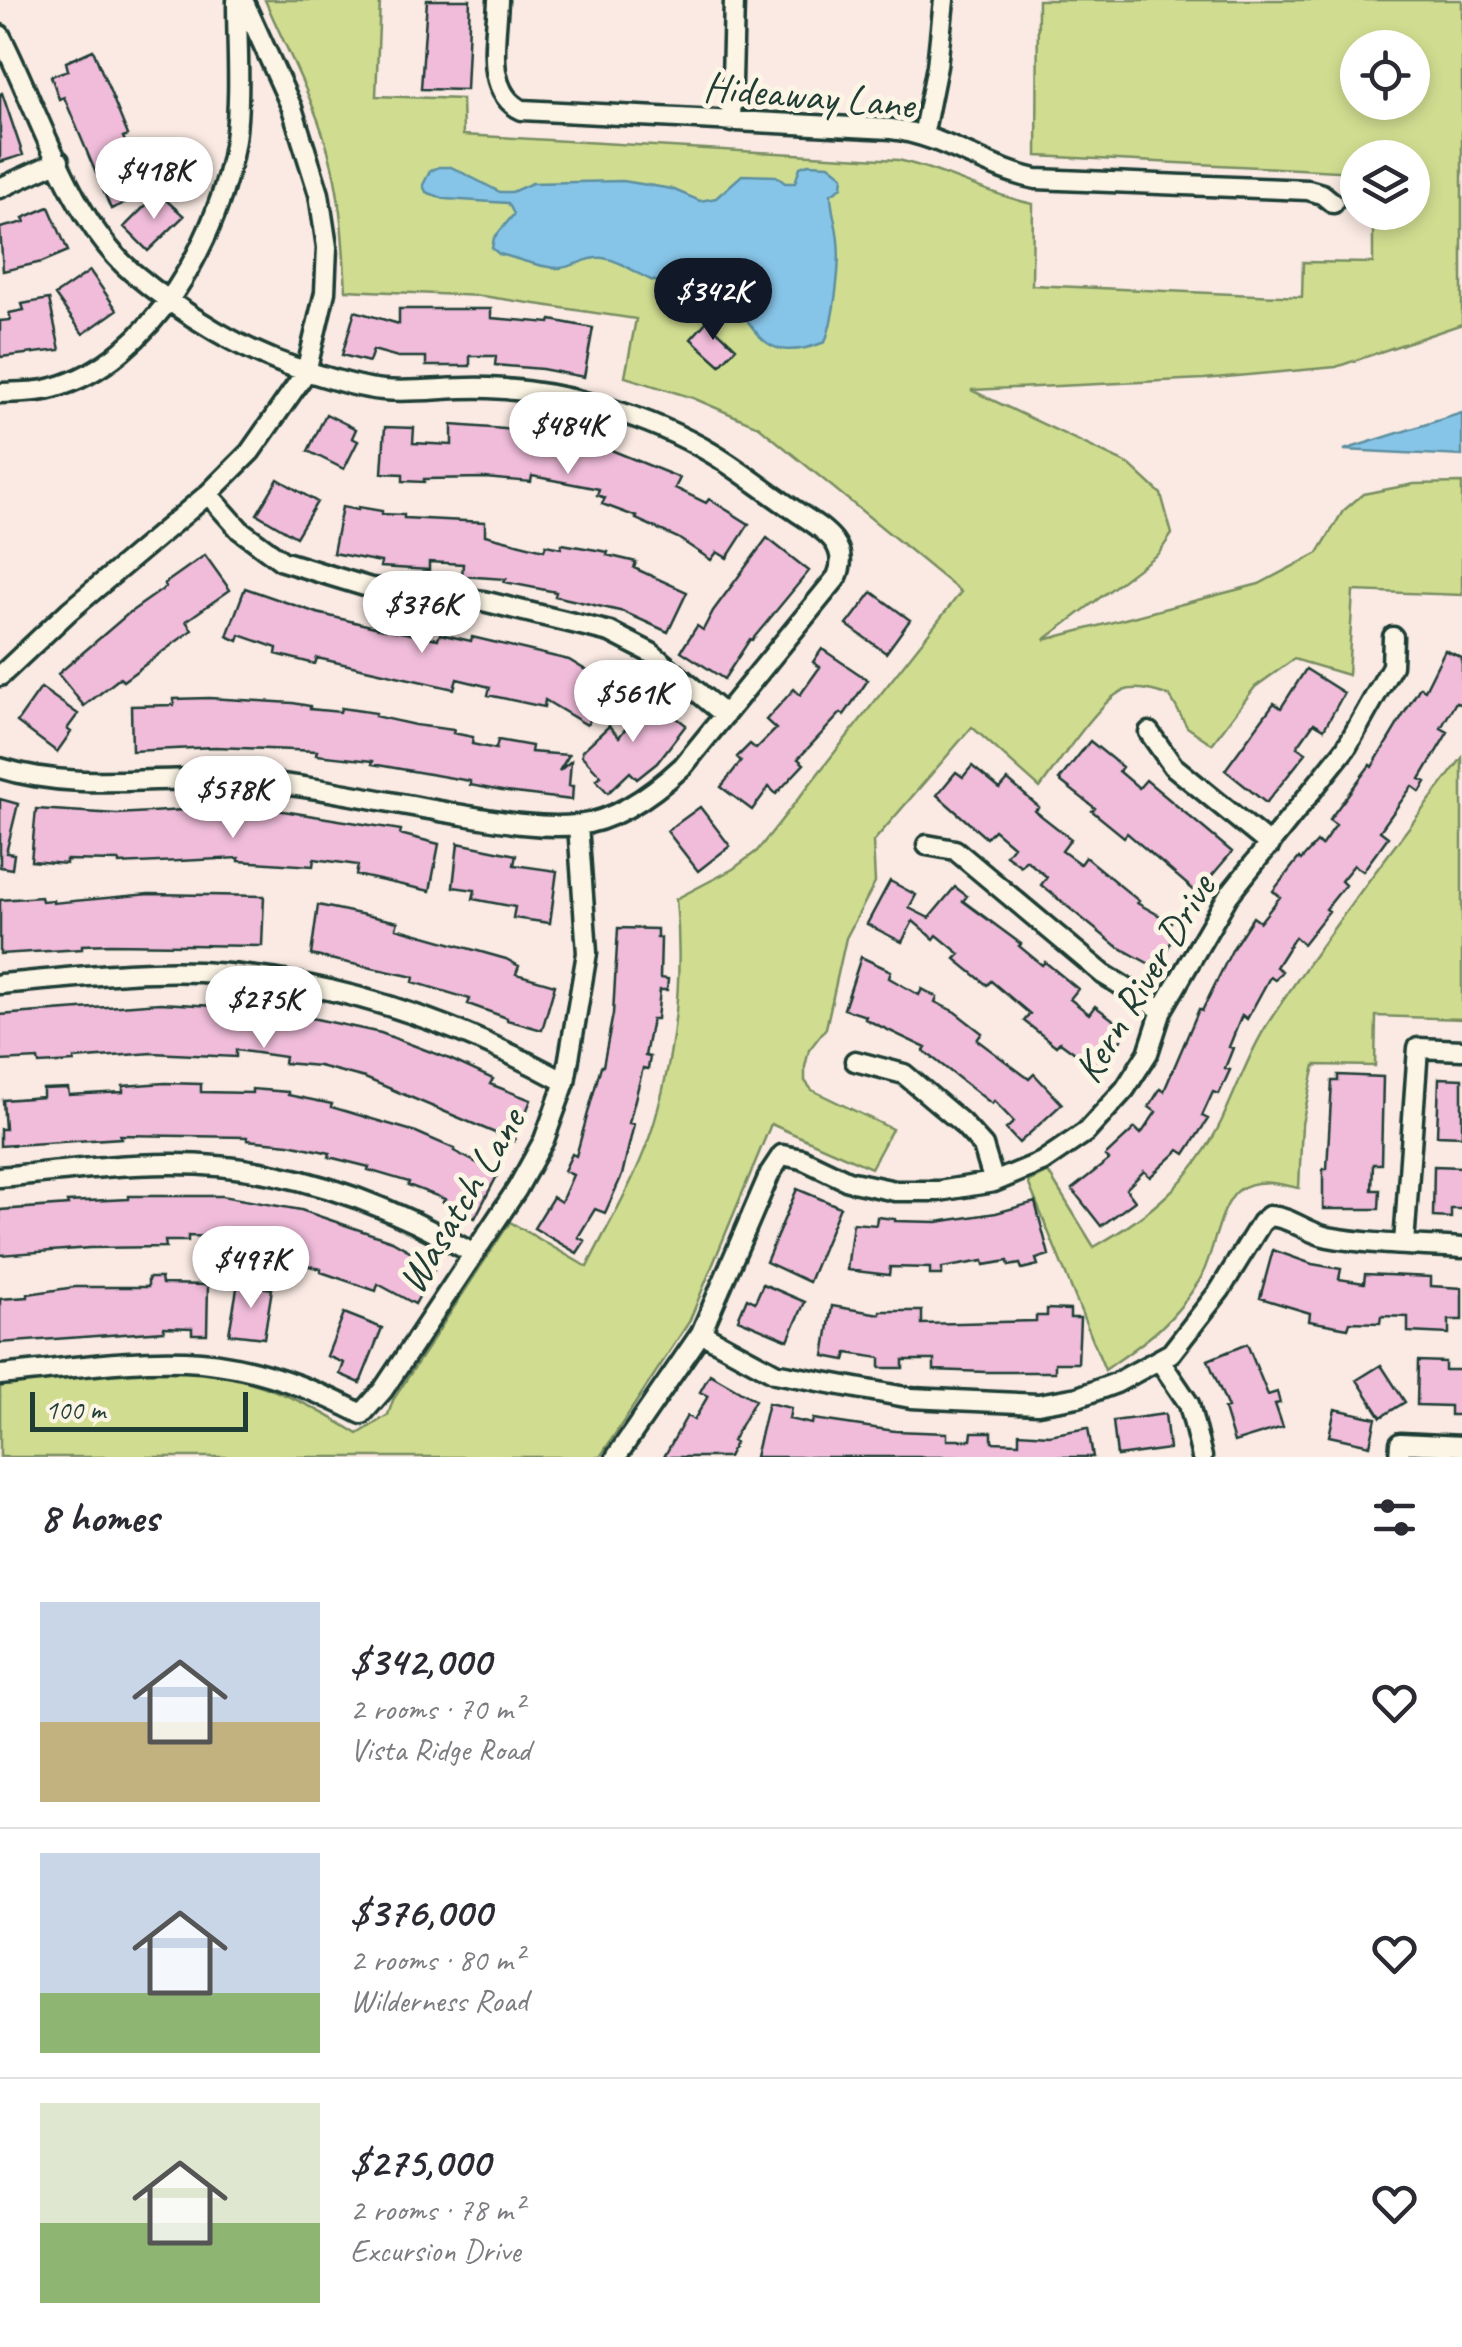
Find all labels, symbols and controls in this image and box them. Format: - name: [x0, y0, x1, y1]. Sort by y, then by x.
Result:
- map controls: [1340, 30, 1430, 230]
- button: locate: [1340, 30, 1430, 120]
- street label: Hideaway Lane: [701, 60, 919, 131]
- pin: $418K: [84, 137, 224, 222]
- button: layers: [1340, 140, 1430, 230]
- text: $418K: [117, 149, 191, 190]
- pin: $342K: [643, 258, 783, 343]
- text: $342K: [676, 270, 750, 311]
- pin: $484K: [498, 392, 638, 477]
- text: $484K: [531, 404, 605, 445]
- pin: $376K: [352, 571, 492, 656]
- text: $376K: [385, 583, 459, 624]
- pin: $561K: [563, 660, 703, 745]
- text: $561K: [596, 672, 670, 713]
- pin: $578K: [163, 756, 303, 841]
- text: $578K: [196, 768, 270, 809]
- street label: Kern River Drive: [1061, 863, 1228, 1092]
- pin: $275K: [194, 966, 334, 1051]
- text: $275K: [227, 978, 301, 1019]
- street label: Wasatch Lane: [385, 1096, 539, 1303]
- pin: $497K: [181, 1226, 321, 1311]
- text: $497K: [214, 1238, 288, 1279]
- scale bar: [30, 1387, 248, 1432]
- text: 100 m: [45, 1392, 105, 1427]
- icon: filters: [1367, 1490, 1422, 1545]
- text: 8 homes: [40, 1491, 159, 1544]
- text: $342,000: [350, 1635, 491, 1688]
- icon: home: [120, 1642, 240, 1762]
- icon: heart: [1367, 1675, 1422, 1730]
- text: 2 rooms · 70 m²: [350, 1688, 523, 1729]
- text: Vista Ridge Road: [350, 1729, 530, 1770]
- text: $376,000: [350, 1886, 491, 1939]
- icon: home: [120, 1893, 240, 2013]
- icon: heart: [1367, 1926, 1422, 1981]
- text: 2 rooms · 80 m²: [350, 1939, 523, 1980]
- text: Wilderness Road: [350, 1980, 528, 2021]
- text: $275,000: [350, 2136, 490, 2189]
- icon: home: [120, 2143, 240, 2263]
- icon: heart: [1367, 2176, 1422, 2231]
- text: 2 rooms · 78 m²: [350, 2189, 523, 2230]
- text: Excursion Drive: [350, 2230, 520, 2271]

